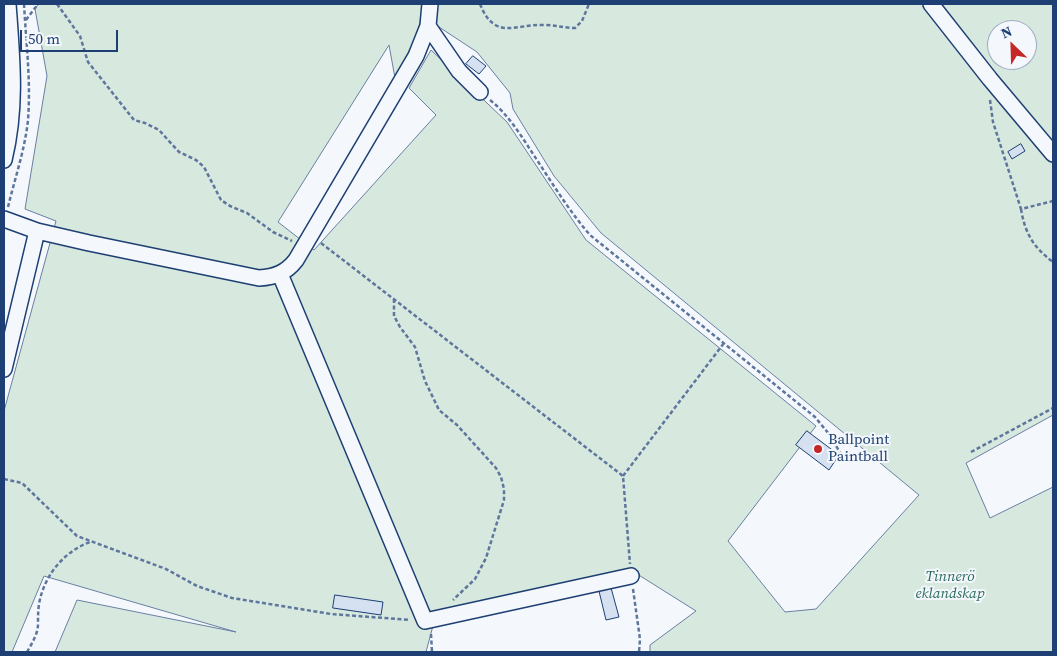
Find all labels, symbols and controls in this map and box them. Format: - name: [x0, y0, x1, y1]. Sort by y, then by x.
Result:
- scale bar: [22, 20, 120, 52]
- north arrow: [987, 20, 1037, 70]
- text: N: [998, 21, 1015, 43]
- text: 50 m: [28, 28, 60, 49]
- place label: Ballpoint Paintball: [828, 431, 889, 466]
- marker: Ballpoint Paintball: [812, 443, 824, 455]
- park label: Tinnerö eklandskap: [915, 568, 985, 603]

